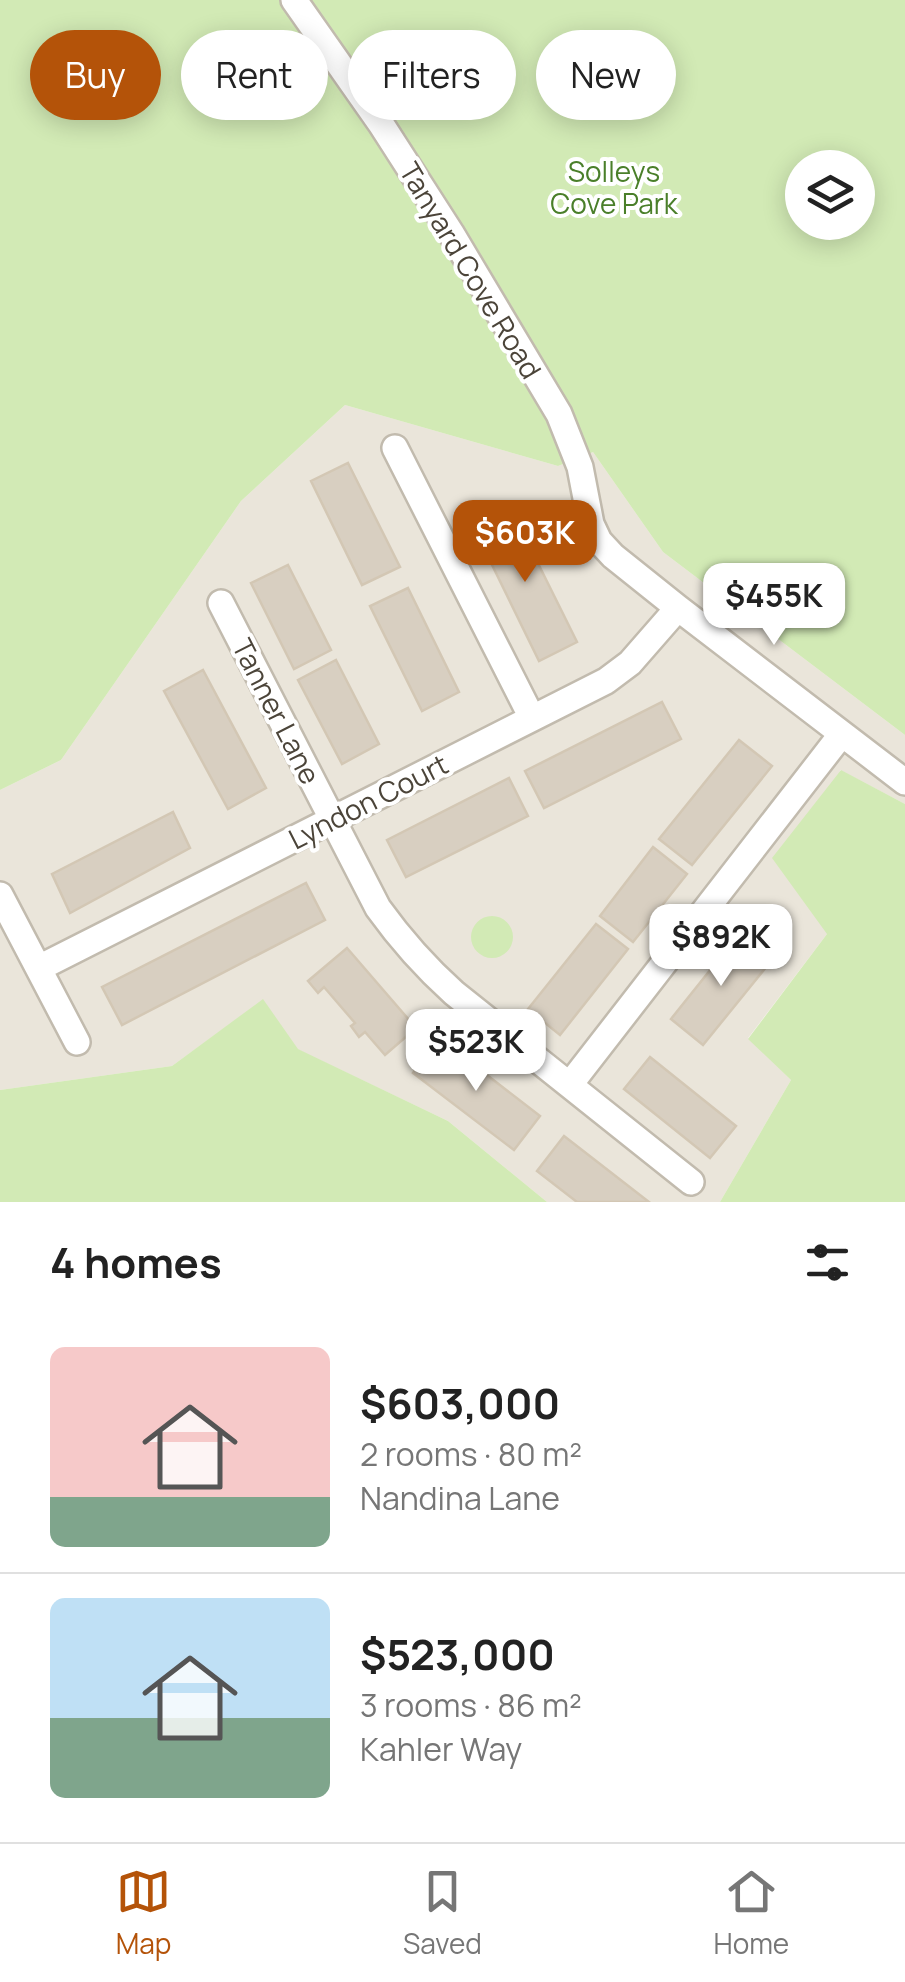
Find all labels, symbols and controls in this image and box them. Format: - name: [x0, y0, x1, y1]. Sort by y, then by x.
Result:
- chip: Buy: [30, 30, 161, 120]
- chip: Rent: [181, 30, 328, 120]
- chip: Filters: [348, 30, 516, 120]
- chip: New: [536, 30, 676, 120]
- map controls: [785, 150, 875, 240]
- button: layers: [785, 150, 875, 240]
- park label: Solleys Cove Park: [550, 152, 679, 222]
- street label: Tanyard Cove Road: [391, 155, 551, 385]
- pin: $603K: [455, 500, 595, 585]
- text: $603K: [475, 510, 575, 554]
- pin: $455K: [704, 563, 844, 648]
- text: $455K: [725, 573, 823, 617]
- street label: Tanner Lane: [224, 632, 330, 790]
- street label: Lyndon Court: [282, 745, 454, 857]
- pin: $892K: [651, 904, 791, 989]
- text: $892K: [671, 914, 771, 958]
- pin: $523K: [406, 1009, 546, 1094]
- text: $523K: [428, 1019, 524, 1063]
- text: 4 homes: [50, 1233, 222, 1291]
- icon: filters: [800, 1235, 855, 1290]
- text: $603,000: [360, 1374, 560, 1432]
- icon: home: [130, 1387, 250, 1507]
- text: 2 rooms · 80 m²: [360, 1432, 582, 1476]
- text: Nandina Lane: [360, 1476, 560, 1520]
- text: $523,000: [360, 1625, 555, 1683]
- icon: home: [130, 1638, 250, 1758]
- text: 3 rooms · 86 m²: [360, 1683, 582, 1727]
- text: Kahler Way: [360, 1727, 522, 1771]
- tab: Map: [116, 1864, 171, 1962]
- tab: Saved: [403, 1864, 482, 1962]
- tab: Home: [713, 1864, 789, 1962]

